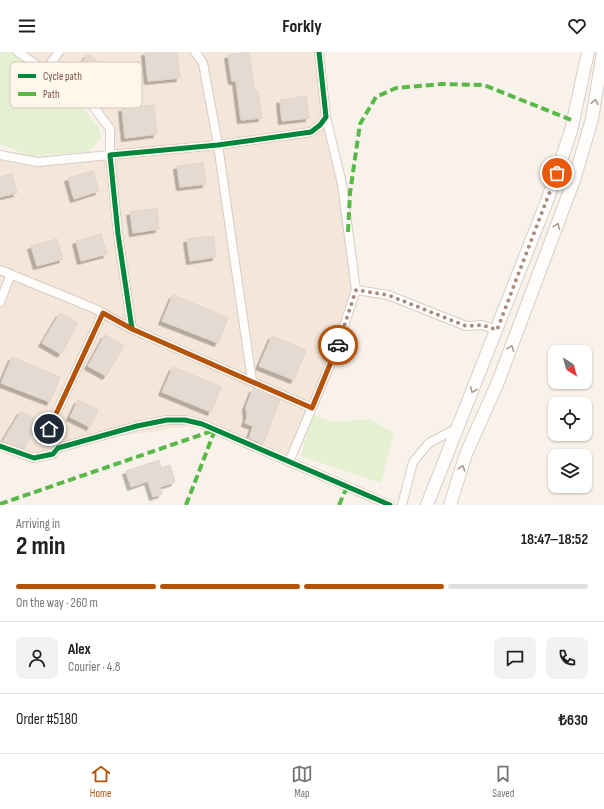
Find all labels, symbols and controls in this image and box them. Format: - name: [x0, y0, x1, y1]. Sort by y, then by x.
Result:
- icon: menu: [16, 15, 38, 37]
- icon: heart: [566, 15, 588, 37]
- text: Forkly: [282, 16, 322, 37]
- legend: [10, 62, 142, 108]
- text: Cycle path: [43, 70, 82, 83]
- text: Path: [43, 88, 60, 101]
- one-way arrow: [590, 99, 599, 105]
- pin: [540, 156, 574, 190]
- icon: bag: [546, 162, 568, 184]
- one-way arrow: [552, 222, 560, 229]
- courier: [318, 325, 358, 365]
- icon: car: [327, 334, 349, 356]
- one-way arrow: [507, 344, 515, 351]
- north arrow: [548, 345, 592, 389]
- map controls: [548, 345, 592, 493]
- one-way arrow: [470, 387, 478, 394]
- button: locate: [548, 397, 592, 441]
- pin: [32, 412, 66, 446]
- icon: home: [38, 418, 60, 440]
- button: layers: [548, 449, 592, 493]
- one-way arrow: [457, 465, 466, 472]
- text: Arriving in: [16, 516, 60, 532]
- text: 18:47–18:52: [521, 530, 588, 549]
- text: 2 min: [16, 531, 66, 562]
- text: On the way · 260 m: [16, 595, 98, 611]
- button: person: [16, 637, 58, 679]
- button: chat: [494, 637, 536, 679]
- button: phone: [546, 637, 588, 679]
- text: Alex: [68, 640, 91, 659]
- text: Courier · 4.8: [68, 659, 120, 675]
- text: Order #5180: [16, 710, 78, 729]
- text: ₺630: [558, 711, 588, 730]
- tab: Home: [90, 763, 112, 800]
- tab: Map: [291, 763, 313, 800]
- tab: Saved: [492, 763, 514, 800]

